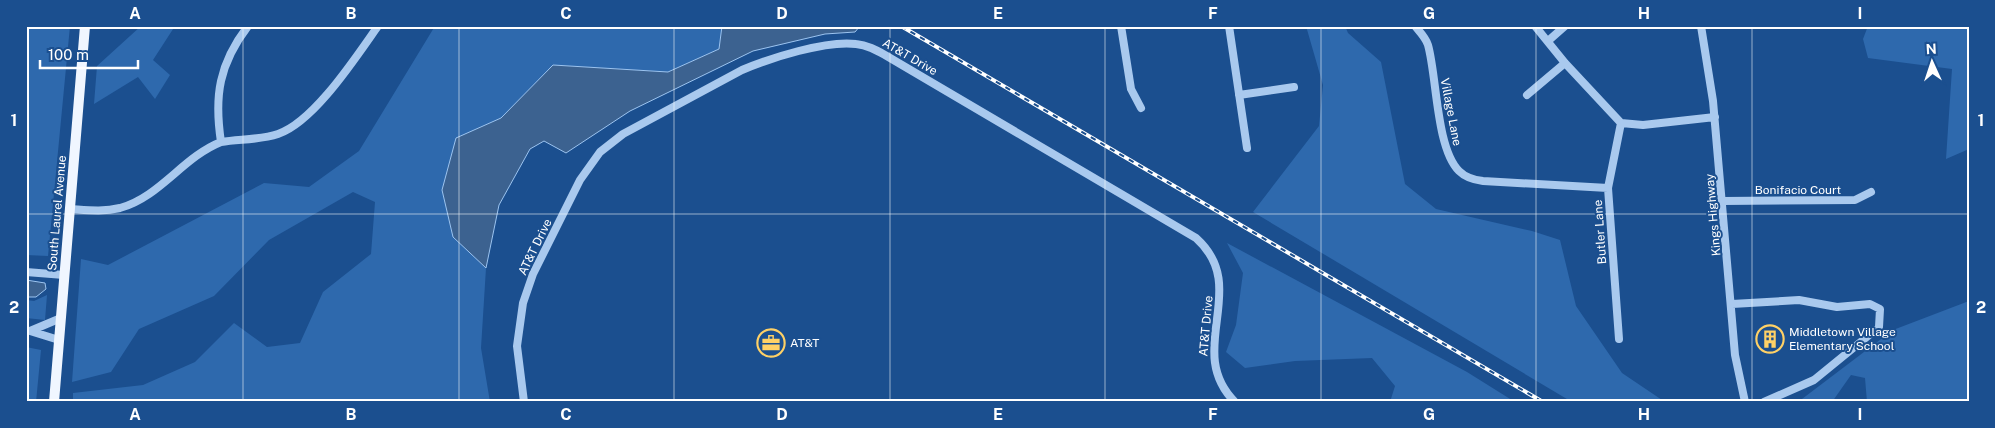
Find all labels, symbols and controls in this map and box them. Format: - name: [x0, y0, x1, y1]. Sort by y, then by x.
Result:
- text: A: [129, 4, 141, 23]
- text: B: [346, 4, 357, 23]
- text: C: [560, 4, 572, 23]
- text: D: [776, 4, 788, 23]
- text: E: [993, 4, 1003, 23]
- text: F: [1208, 4, 1218, 23]
- text: G: [1423, 4, 1435, 23]
- text: H: [1638, 4, 1650, 23]
- text: I: [1858, 4, 1862, 23]
- street label: AT&T Drive: [880, 36, 940, 78]
- scale bar: [40, 38, 138, 70]
- north arrow: [1908, 38, 1958, 88]
- text: N: [1925, 41, 1937, 57]
- text: 100 m: [48, 46, 89, 63]
- street label: Village Lane: [1438, 77, 1464, 147]
- text: 1: [11, 111, 17, 130]
- text: 1: [1978, 111, 1984, 130]
- street label: South Laurel Avenue: [45, 154, 69, 271]
- street label: Kings Highway: [1702, 173, 1724, 257]
- street label: Bonifacio Court: [1755, 183, 1842, 197]
- street label: Butler Lane: [1591, 199, 1609, 265]
- street label: AT&T Drive: [515, 216, 555, 278]
- street label: AT&T Drive: [1196, 295, 1216, 357]
- text: 2: [9, 298, 19, 317]
- text: 2: [1976, 298, 1986, 317]
- building icon: Middletown Village Elementary School: [1755, 324, 1785, 354]
- place label: Middletown Village Elementary School: [1789, 325, 1896, 353]
- office icon: AT&T: [756, 328, 786, 358]
- place label: AT&T: [790, 336, 819, 350]
- text: A: [129, 405, 141, 424]
- text: B: [346, 405, 357, 424]
- text: C: [560, 405, 572, 424]
- text: D: [776, 405, 788, 424]
- text: E: [993, 405, 1003, 424]
- text: F: [1208, 405, 1218, 424]
- text: G: [1423, 405, 1435, 424]
- text: H: [1638, 405, 1650, 424]
- text: I: [1858, 405, 1862, 424]

